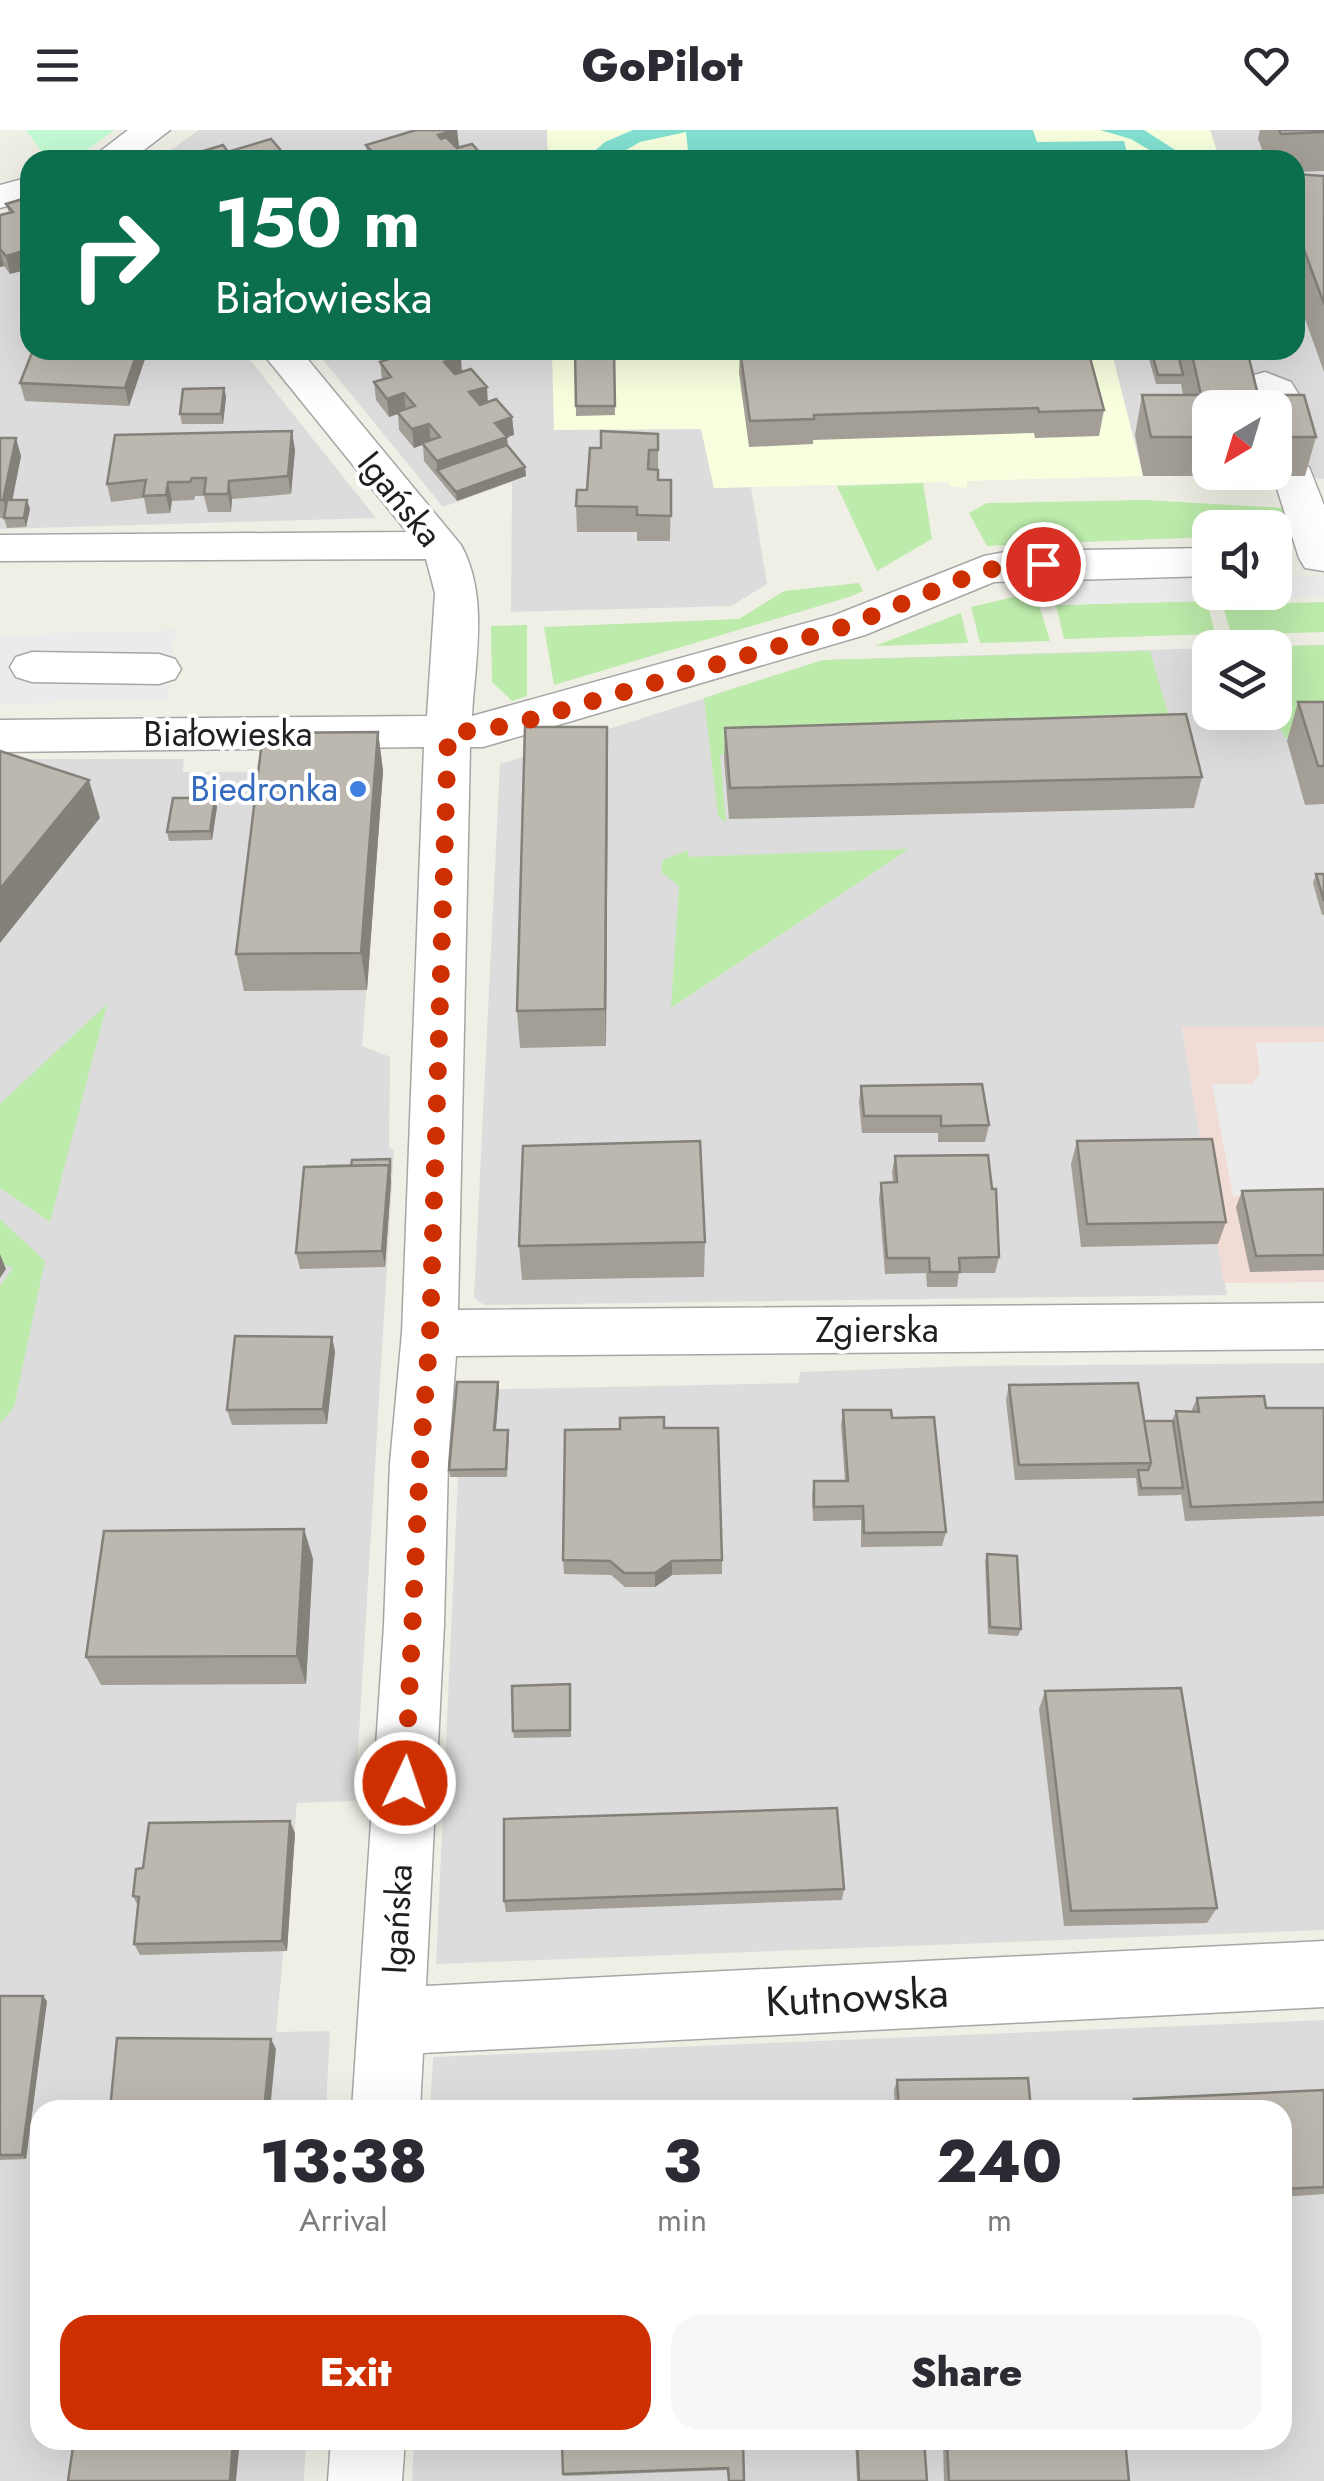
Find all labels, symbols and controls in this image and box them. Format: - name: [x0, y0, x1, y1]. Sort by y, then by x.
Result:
- text: GoPilot: [581, 33, 743, 98]
- icon: menu: [30, 38, 85, 93]
- icon: heart: [1239, 38, 1294, 93]
- text: 150 m: [215, 172, 421, 273]
- icon: right: [50, 190, 180, 320]
- text: Białowieska: [215, 265, 433, 330]
- north arrow: [1192, 390, 1292, 490]
- map controls: [1192, 390, 1292, 730]
- street label: Igańska: [346, 440, 454, 558]
- button: sound: [1192, 510, 1292, 610]
- pin: [1001, 522, 1086, 607]
- icon: arrive: [1016, 537, 1071, 592]
- button: layers: [1192, 630, 1292, 730]
- street label: Białowieska: [143, 709, 313, 759]
- place label: Biedronka: [190, 764, 338, 814]
- marker: Biedronka: [347, 778, 369, 800]
- street label: Zgierska: [815, 1305, 939, 1355]
- position arrow: [353, 1731, 457, 1835]
- street label: Igańska: [369, 1863, 425, 1975]
- street label: Kutnowska: [764, 1962, 950, 2032]
- text: 13:38: [260, 2118, 427, 2205]
- text: 3: [663, 2118, 701, 2205]
- text: 240: [937, 2118, 1062, 2205]
- text: Arrival: [299, 2197, 388, 2243]
- text: min: [657, 2197, 707, 2243]
- text: m: [987, 2197, 1012, 2243]
- button: Exit: [60, 2315, 651, 2430]
- button: Share: [671, 2315, 1262, 2430]

